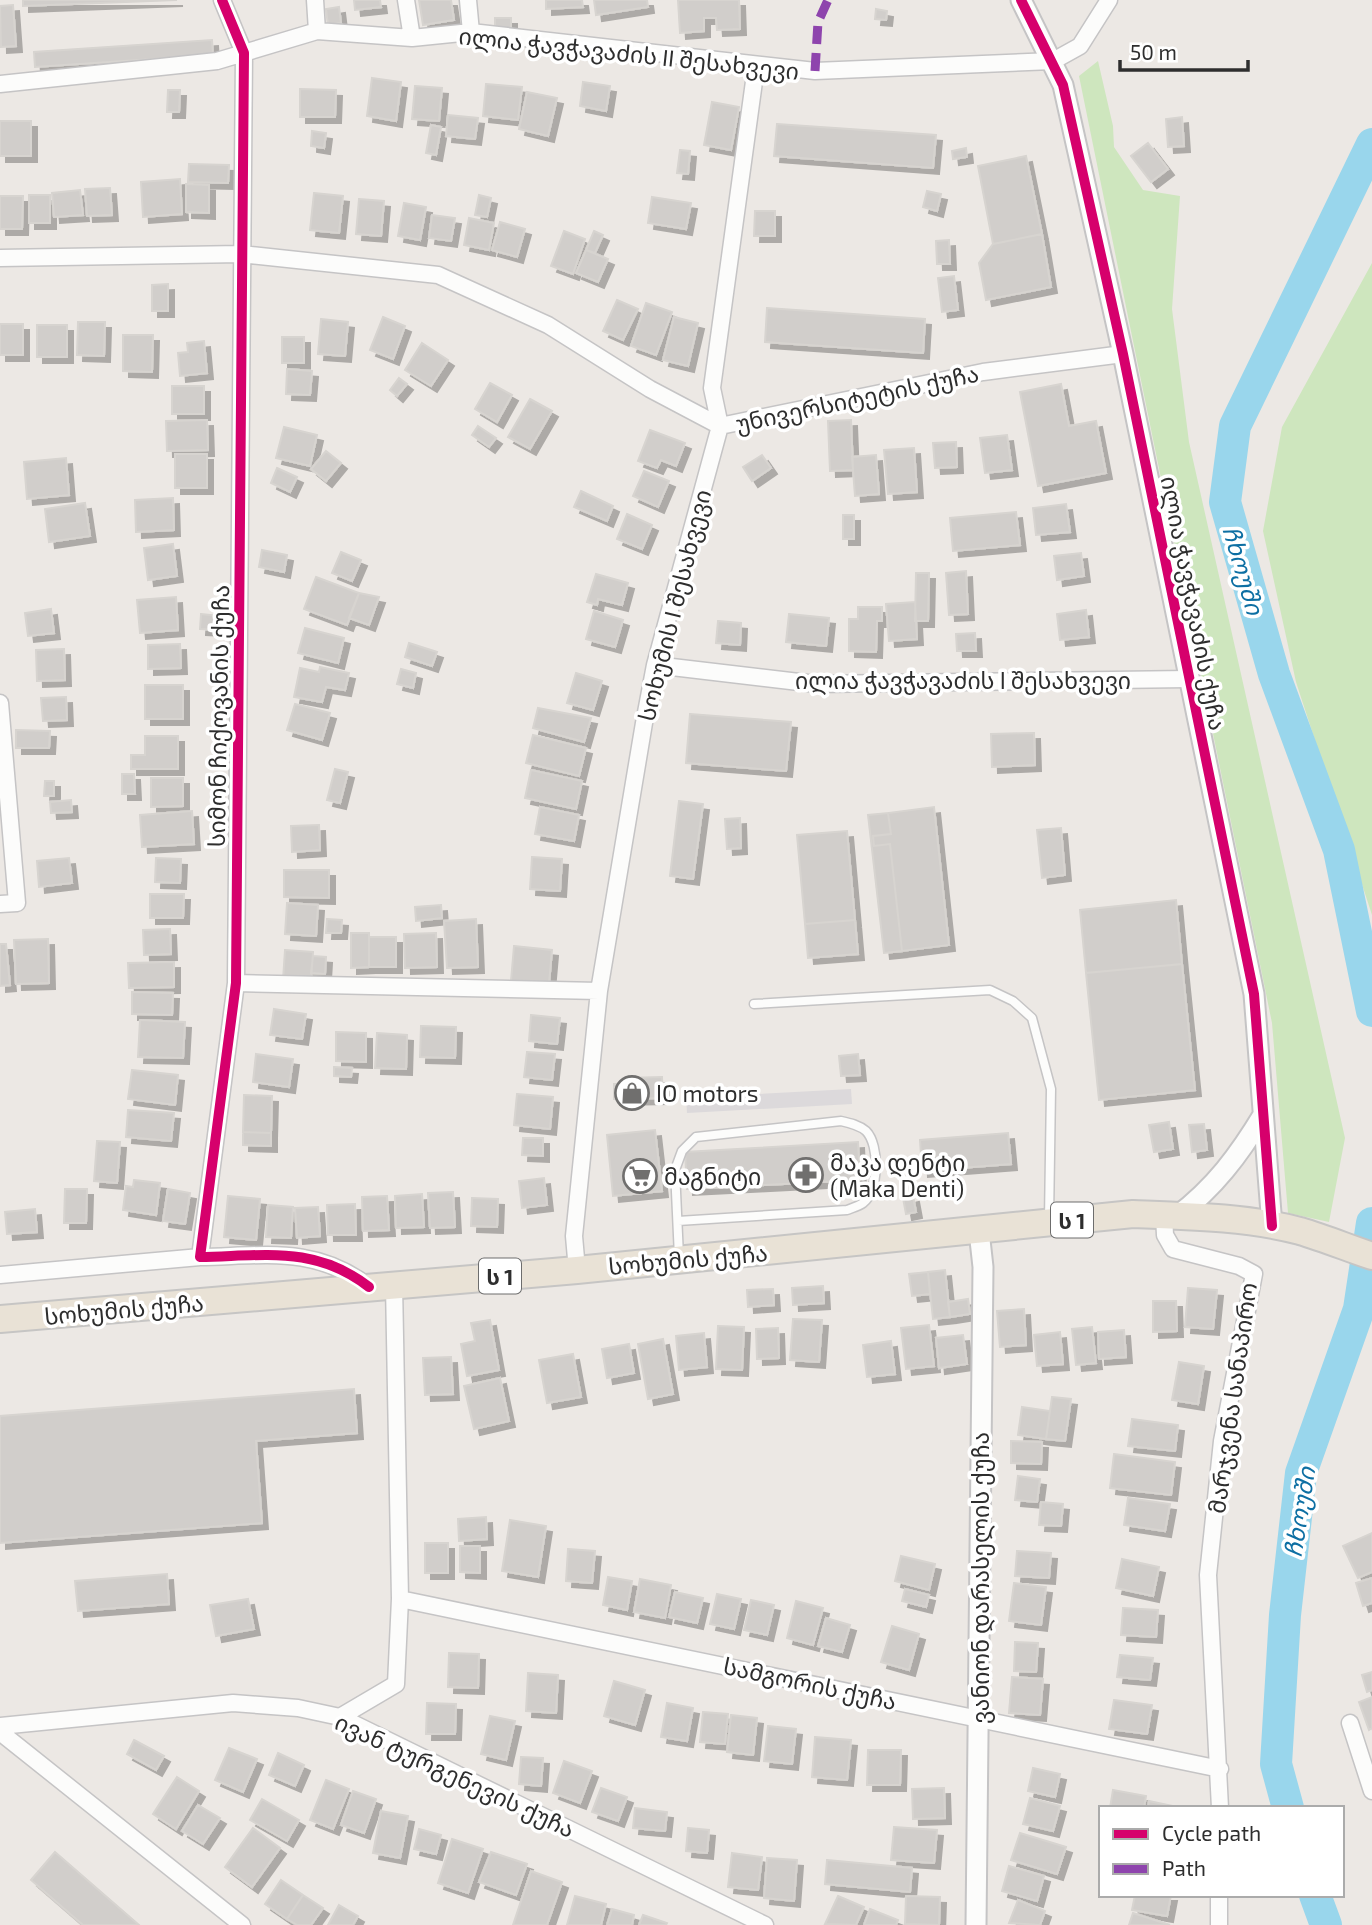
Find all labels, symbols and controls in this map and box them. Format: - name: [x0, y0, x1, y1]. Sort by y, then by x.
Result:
- street label: ილია ჭავჭავაძის II შესახვევი: [457, 21, 801, 86]
- scale bar: [1120, 28, 1248, 72]
- text: 50 m: [1130, 39, 1177, 64]
- street label: უნივერსიტეტის ქუჩა: [733, 359, 981, 438]
- street label: ილია ჭავჭავაძის ქუჩა: [1155, 474, 1232, 733]
- street label: სოხუმის I შესახვევი: [632, 486, 717, 724]
- water label: ჩხოუში: [1217, 522, 1271, 619]
- street label: სიმონ ჩიქოვანის ქუჩა: [202, 585, 235, 847]
- street label: ილია ჭავჭავაძის I შესახვევი: [795, 666, 1131, 695]
- shop icon: IO motors: [613, 1074, 651, 1112]
- place label: IO motors: [656, 1079, 758, 1107]
- place label: მაკა დენტი (Maka Denti): [830, 1148, 965, 1202]
- pharmacy icon: მაკა დენტი (Maka Denti): [787, 1156, 825, 1194]
- supermarket icon: მაგნიტი: [621, 1157, 659, 1195]
- place label: მაგნიტი: [664, 1162, 761, 1191]
- road number: ს 1: [1051, 1202, 1093, 1238]
- street label: სოხუმის ქუჩა: [607, 1238, 769, 1281]
- road number: ს 1: [479, 1258, 521, 1294]
- street label: მარჯვენა სანაპირო: [1202, 1281, 1263, 1515]
- street label: სოხუმის ქუჩა: [43, 1288, 205, 1331]
- street label: ვანიონ დარასელის ქუჩა: [966, 1432, 995, 1724]
- water label: ჩხოუში: [1278, 1464, 1322, 1559]
- street label: სამგორის ქუჩა: [721, 1651, 899, 1716]
- street label: ივან ტურგენევის ქუჩა: [330, 1707, 579, 1844]
- legend: [1099, 1806, 1344, 1897]
- text: Cycle path: [1162, 1820, 1261, 1845]
- text: Path: [1162, 1855, 1206, 1880]

